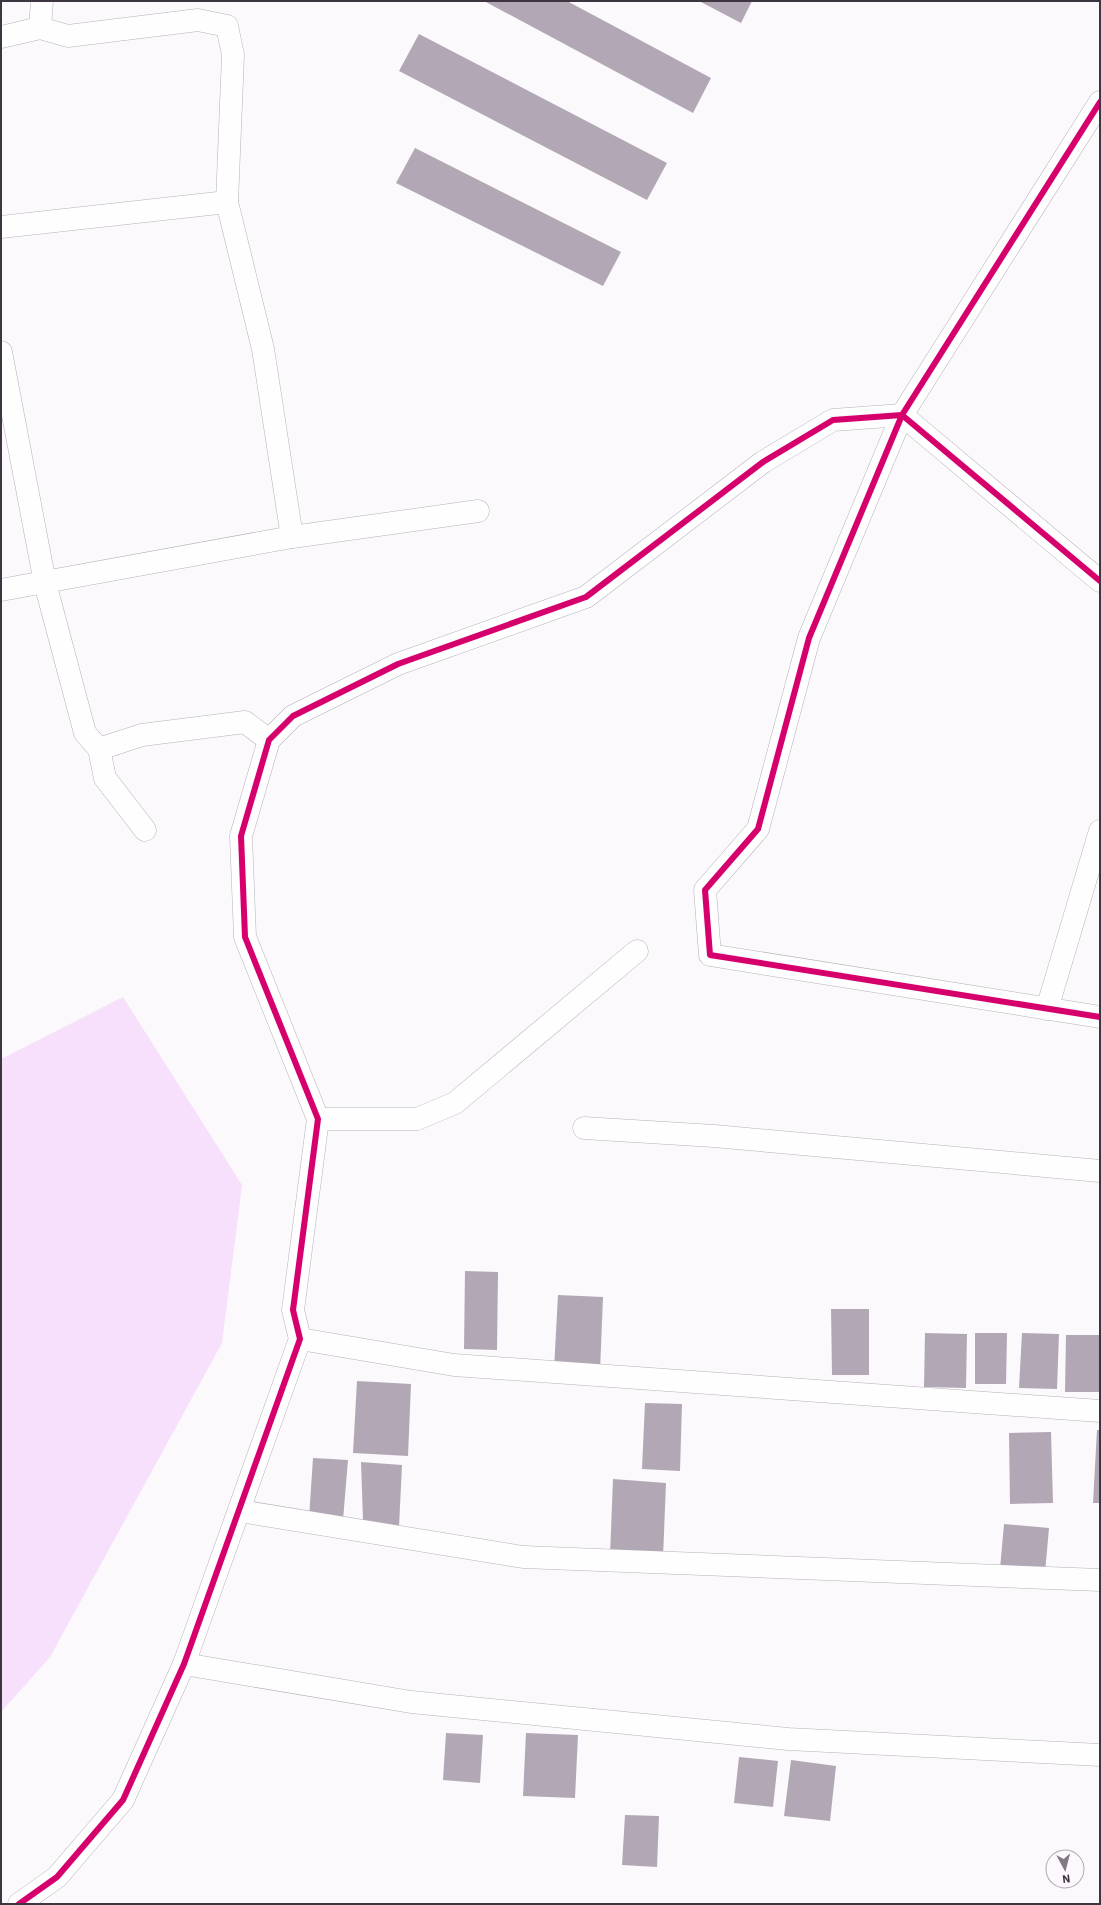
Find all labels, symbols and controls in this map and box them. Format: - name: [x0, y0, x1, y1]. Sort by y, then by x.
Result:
- north arrow: [1045, 1849, 1085, 1889]
- text: N: [1061, 1871, 1071, 1886]

